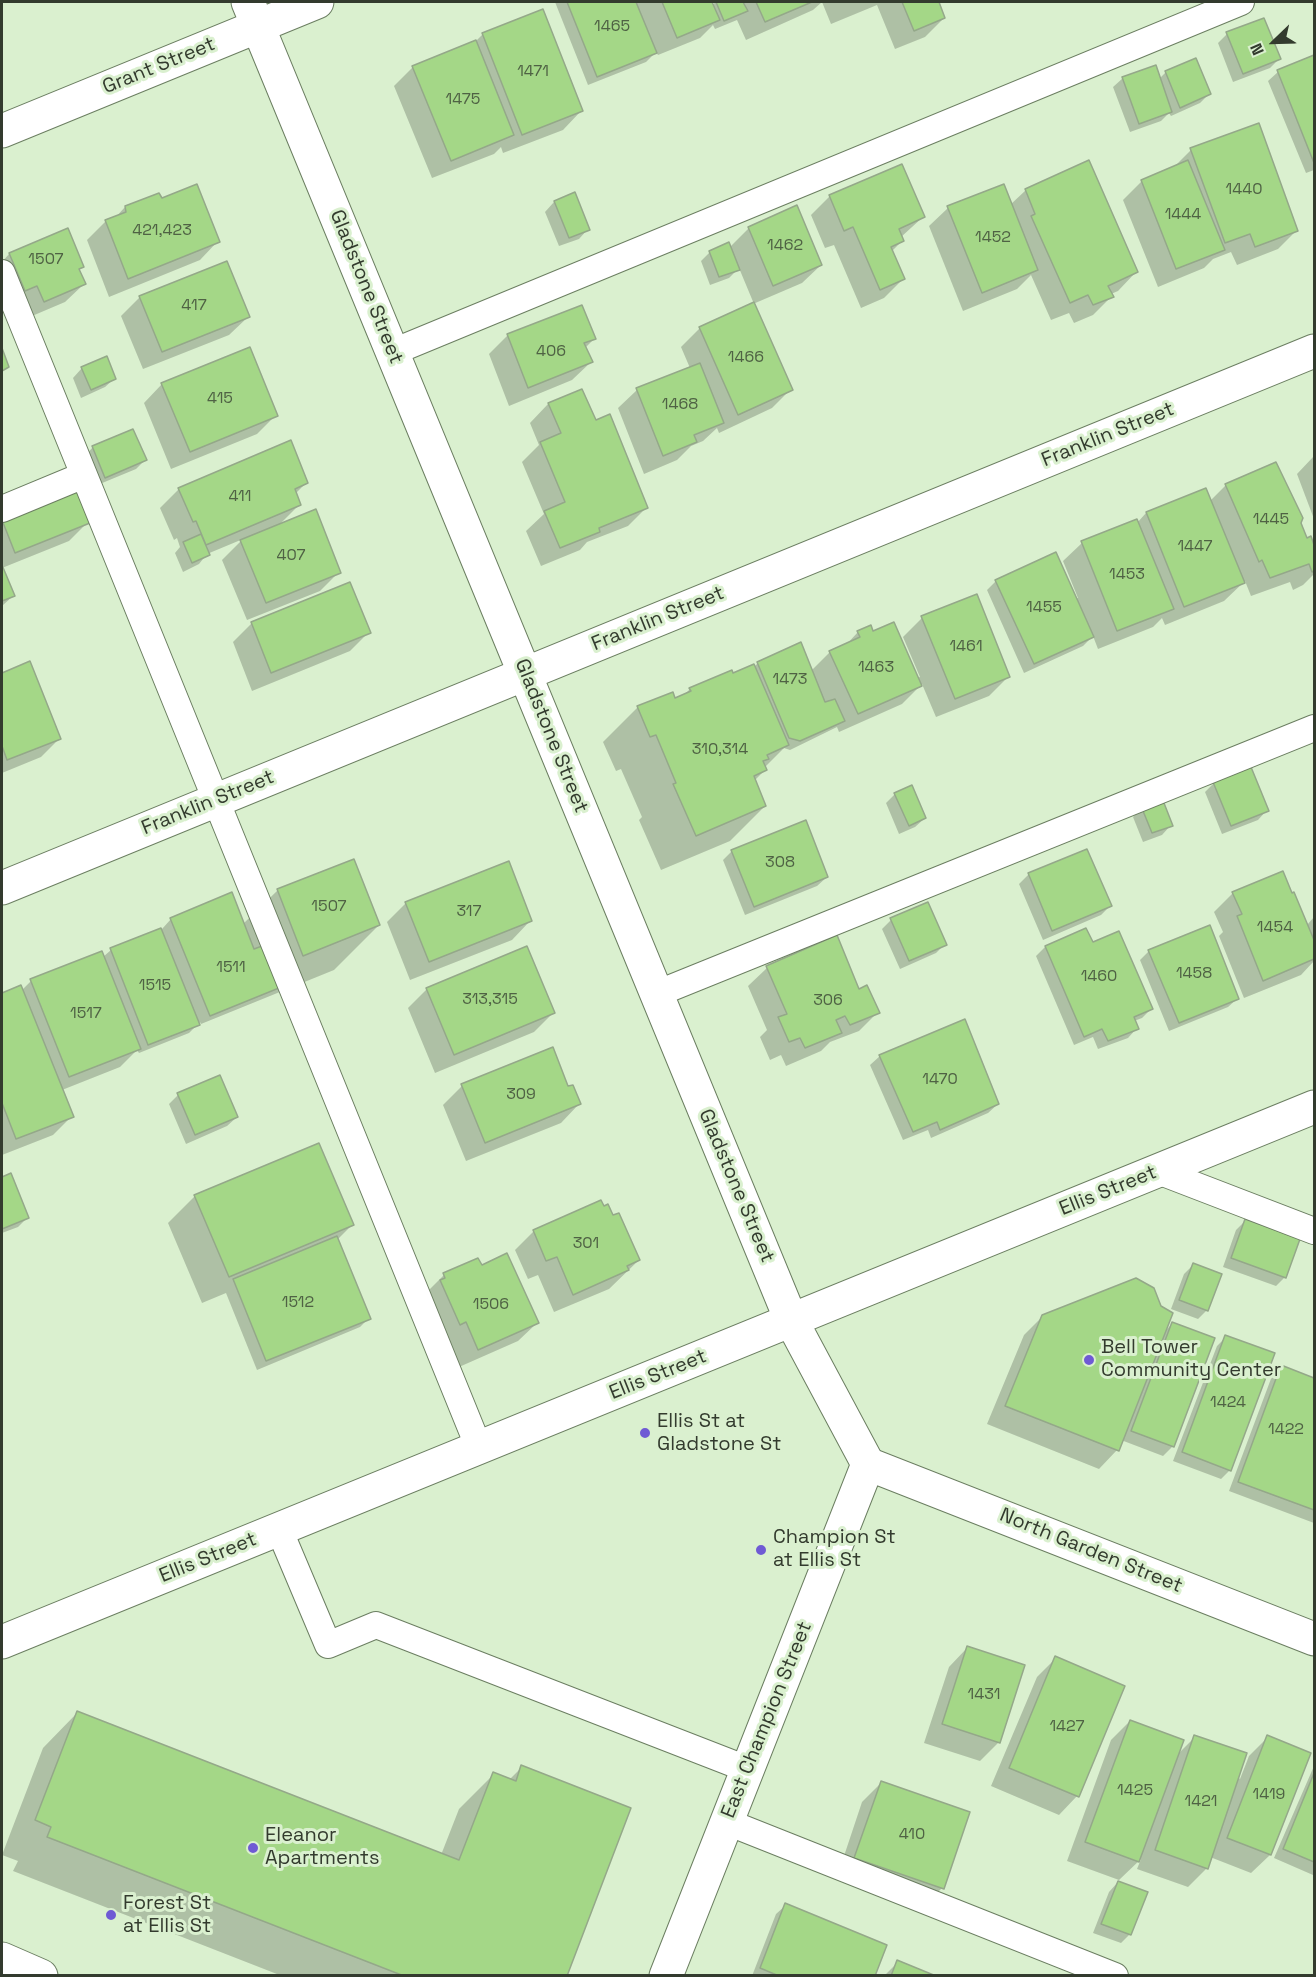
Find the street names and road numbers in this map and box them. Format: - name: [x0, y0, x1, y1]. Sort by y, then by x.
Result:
- street label: Grant Street: [99, 33, 219, 99]
- street label: Gladstone Street: [324, 206, 408, 368]
- street label: Franklin Street: [1038, 397, 1178, 473]
- street label: Franklin Street: [588, 581, 728, 657]
- street label: Gladstone Street: [509, 655, 593, 817]
- street label: Franklin Street: [138, 765, 278, 841]
- street label: Gladstone Street: [693, 1106, 779, 1266]
- street label: Ellis Street: [1056, 1161, 1160, 1221]
- street label: Ellis Street: [606, 1345, 710, 1405]
- street label: North Garden Street: [996, 1503, 1186, 1599]
- street label: Ellis Street: [156, 1528, 260, 1588]
- street label: East Champion Street: [717, 1618, 817, 1822]

